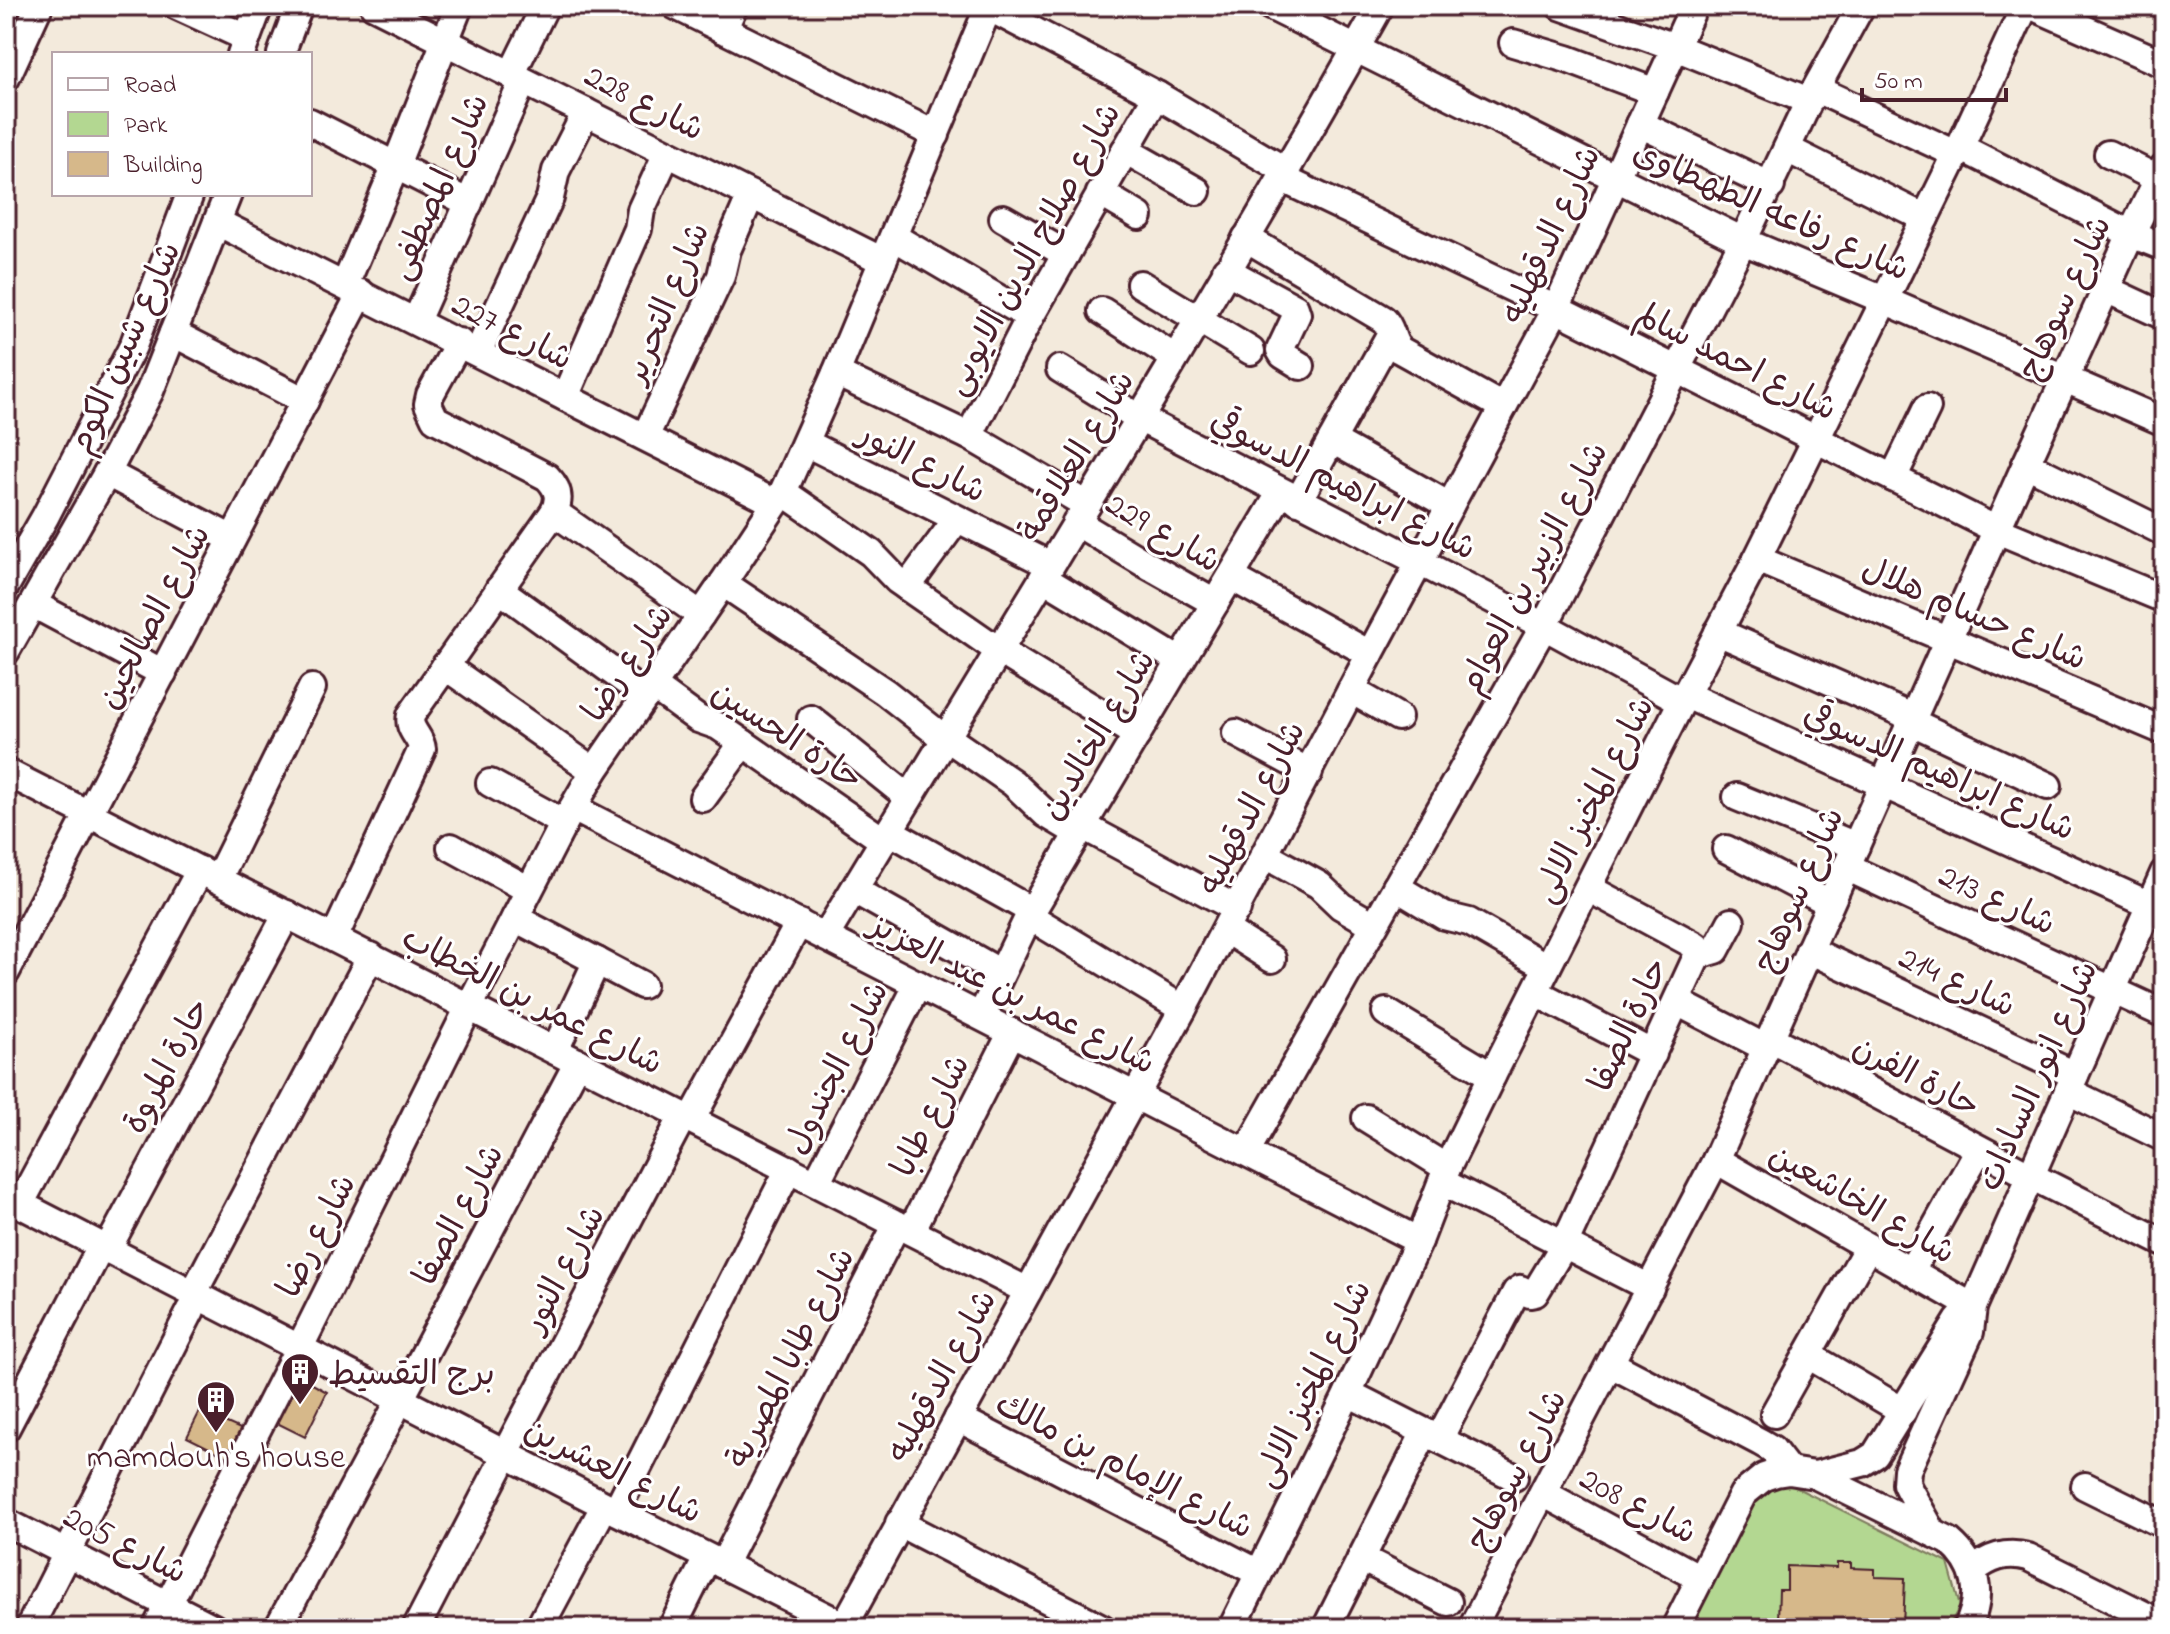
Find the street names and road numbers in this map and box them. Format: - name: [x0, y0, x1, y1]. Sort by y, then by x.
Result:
- street label: شارع 228: [575, 53, 712, 156]
- street label: شارع المصطفى: [377, 86, 504, 289]
- street label: شارع صلاح الدين الايوبى: [933, 94, 1136, 405]
- street label: شارع رفاعه الطهطاوى: [1624, 129, 1917, 296]
- street label: شارع الدقهليه: [1490, 139, 1616, 333]
- street label: شارع سوهاج: [2007, 208, 2127, 389]
- street label: شارع التحرير: [611, 215, 725, 394]
- street label: شارع شبين الكوم: [57, 234, 196, 463]
- street label: شارع 227: [442, 282, 580, 385]
- street label: شارع احمد سالم: [1626, 291, 1845, 436]
- street label: شارع العلاقمة: [1007, 362, 1149, 552]
- street label: شارع ابراهيم الدسوقي: [1200, 398, 1484, 575]
- street label: شارع النور: [846, 410, 994, 518]
- street label: شارع الزبير بن العوام: [1448, 434, 1623, 704]
- street label: شارع 229: [1095, 481, 1229, 588]
- street label: شارع الصالحين: [86, 516, 225, 719]
- street label: شارع حسام هلال: [1853, 546, 2094, 686]
- street label: شارع رضا: [571, 595, 687, 733]
- street label: شارع الخالدين: [1029, 641, 1170, 831]
- street label: حارة الحسين: [700, 670, 872, 805]
- street label: شارع المخبز الالى: [1522, 689, 1669, 913]
- street label: شارع ابراهيم الدسوقي: [1794, 691, 2082, 856]
- street label: شارع الدقهليه: [1187, 713, 1320, 905]
- street label: شارع سوهاج: [1742, 800, 1859, 981]
- street label: شارع 213: [1930, 853, 2063, 950]
- street label: شارع عمر بن عبد العزيز: [857, 900, 1163, 1090]
- street label: شارع عمر بن الخطاب: [392, 915, 671, 1090]
- street label: شارع 214: [1890, 935, 2023, 1032]
- street label: حارة الصفا: [1578, 950, 1684, 1101]
- street label: شارع انور السادات: [1966, 953, 2113, 1200]
- street label: شارع الجندول: [773, 973, 904, 1164]
- street label: حارة المروة: [112, 990, 225, 1144]
- street label: حارة الفرن: [1842, 1024, 1988, 1133]
- street label: شارع طابا: [880, 1047, 985, 1187]
- street label: شارع الخاشعين: [1758, 1132, 1964, 1279]
- street label: شارع الصفا: [402, 1136, 519, 1296]
- street label: شارع رضا: [266, 1166, 371, 1308]
- street label: شارع النور: [510, 1197, 620, 1345]
- street label: شارع طابا المصرية: [715, 1240, 870, 1478]
- street label: شارع المخبز الالى: [1243, 1272, 1387, 1497]
- street label: شارع الدقهليه: [875, 1281, 1012, 1473]
- street label: شارع الإمام بن مالك: [986, 1381, 1261, 1554]
- street label: شارع سوهاج: [1455, 1381, 1582, 1560]
- street label: شارع العشرين: [514, 1406, 710, 1539]
- street label: شارع 208: [1570, 1456, 1705, 1559]
- street label: شارع 205: [54, 1494, 195, 1599]

